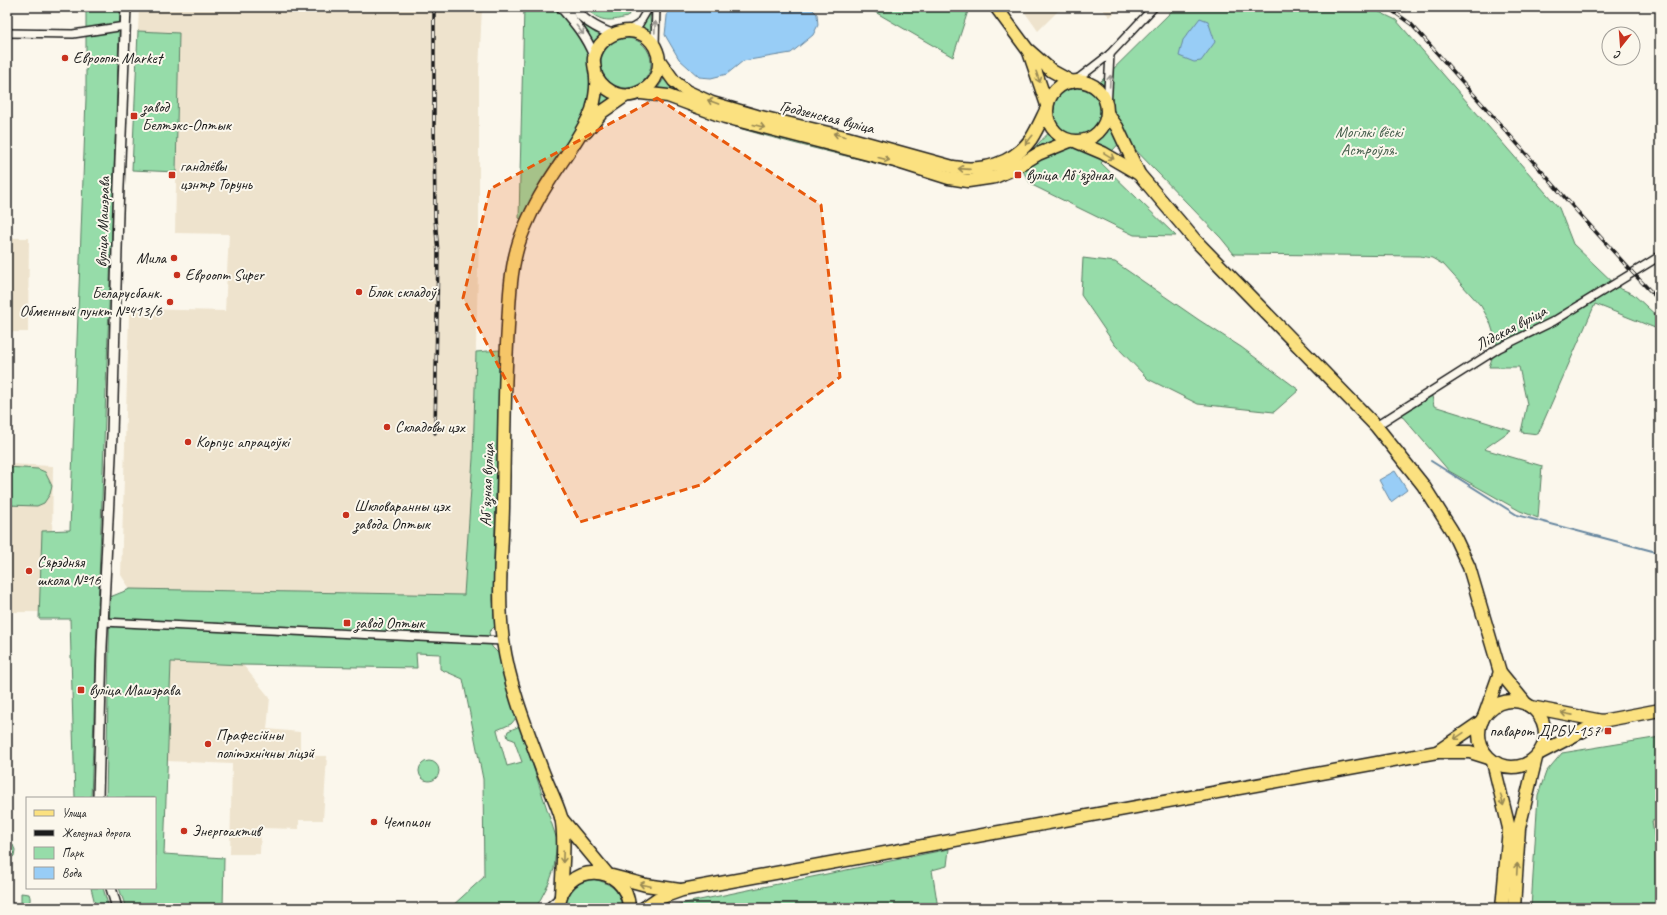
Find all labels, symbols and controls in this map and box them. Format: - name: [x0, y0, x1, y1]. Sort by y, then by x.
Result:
- one-way arrow: [651, 21, 659, 34]
- one-way arrow: [576, 24, 584, 35]
- north arrow: [1601, 26, 1641, 66]
- place label: Евроопт Market: [73, 48, 165, 68]
- text: С: [1612, 48, 1623, 63]
- marker: Евроопт Market: [60, 53, 70, 63]
- one-way arrow: [1035, 70, 1042, 83]
- one-way arrow: [1106, 75, 1113, 88]
- street label: Гродзенская вуліца: [778, 96, 877, 139]
- place label: завод Белтэкс-Оптык: [140, 97, 233, 135]
- one-way arrow: [707, 98, 719, 106]
- marker: завод Белтэкс-Оптык: [129, 111, 139, 121]
- one-way arrow: [752, 122, 765, 130]
- park label: Могілкі вёскі Астроўля.: [1335, 122, 1405, 160]
- one-way arrow: [832, 131, 845, 139]
- one-way arrow: [1025, 134, 1034, 145]
- one-way arrow: [1103, 153, 1115, 161]
- one-way arrow: [878, 155, 891, 163]
- place label: гандлёвы цэнтр Торунь: [180, 156, 253, 194]
- one-way arrow: [958, 165, 971, 172]
- place label: вуліца Абʼяздная: [1026, 165, 1114, 185]
- marker: гандлёвы цэнтр Торунь: [167, 170, 177, 180]
- marker: вуліца Абʼяздная: [1013, 170, 1023, 180]
- street label: вуліца Машэрава: [91, 175, 115, 268]
- place label: Мила: [136, 248, 168, 268]
- marker: Мила: [169, 253, 179, 263]
- place label: Евроопт Super: [185, 265, 265, 285]
- marker: Евроопт Super: [172, 270, 182, 280]
- place label: Блок складоў: [367, 282, 437, 302]
- place label: Беларусбанк. Обменный пункт №413/6: [20, 283, 163, 321]
- marker: Блок складоў: [354, 287, 364, 297]
- marker: Беларусбанк. Обменный пункт №413/6: [165, 297, 175, 307]
- street label: Лідская вуліца: [1472, 301, 1551, 355]
- place label: Складовы цэх: [395, 417, 466, 437]
- marker: Складовы цэх: [382, 422, 392, 432]
- place label: Корпус апрацоўкі: [196, 432, 291, 452]
- marker: Корпус апрацоўкі: [183, 437, 193, 447]
- street label: Абʼязная вуліца: [476, 442, 498, 527]
- place label: Шкловаранны цэх завода Оптык: [352, 496, 451, 534]
- marker: Шкловаранны цэх завода Оптык: [341, 510, 351, 520]
- place label: Сярэдняя школа №16: [37, 552, 101, 590]
- marker: Сярэдняя школа №16: [24, 566, 34, 576]
- place label: завод Оптык: [353, 613, 426, 633]
- marker: завод Оптык: [342, 618, 352, 628]
- place label: вуліца Машэрава: [89, 680, 181, 700]
- marker: вуліца Машэрава: [76, 685, 86, 695]
- one-way arrow: [1560, 710, 1573, 718]
- place label: паварот ДРБУ-157: [1489, 721, 1601, 741]
- place label: Прафесійны політэхнічны ліцэй: [216, 725, 316, 763]
- marker: паварот ДРБУ-157: [1603, 726, 1613, 736]
- one-way arrow: [1454, 732, 1465, 740]
- marker: Прафесійны політэхнічны ліцэй: [203, 739, 213, 749]
- one-way arrow: [1499, 793, 1507, 806]
- legend: [26, 797, 156, 889]
- text: Улица: [62, 805, 87, 821]
- place label: Чемпион: [382, 812, 431, 832]
- marker: Чемпион: [369, 817, 379, 827]
- place label: Энергоактив: [192, 821, 264, 841]
- text: Железная дорога: [62, 825, 131, 841]
- marker: Энергоактив: [179, 826, 189, 836]
- text: Парк: [62, 845, 85, 861]
- one-way arrow: [559, 850, 567, 863]
- one-way arrow: [1513, 863, 1520, 876]
- text: Вода: [62, 865, 83, 881]
- one-way arrow: [639, 880, 652, 888]

